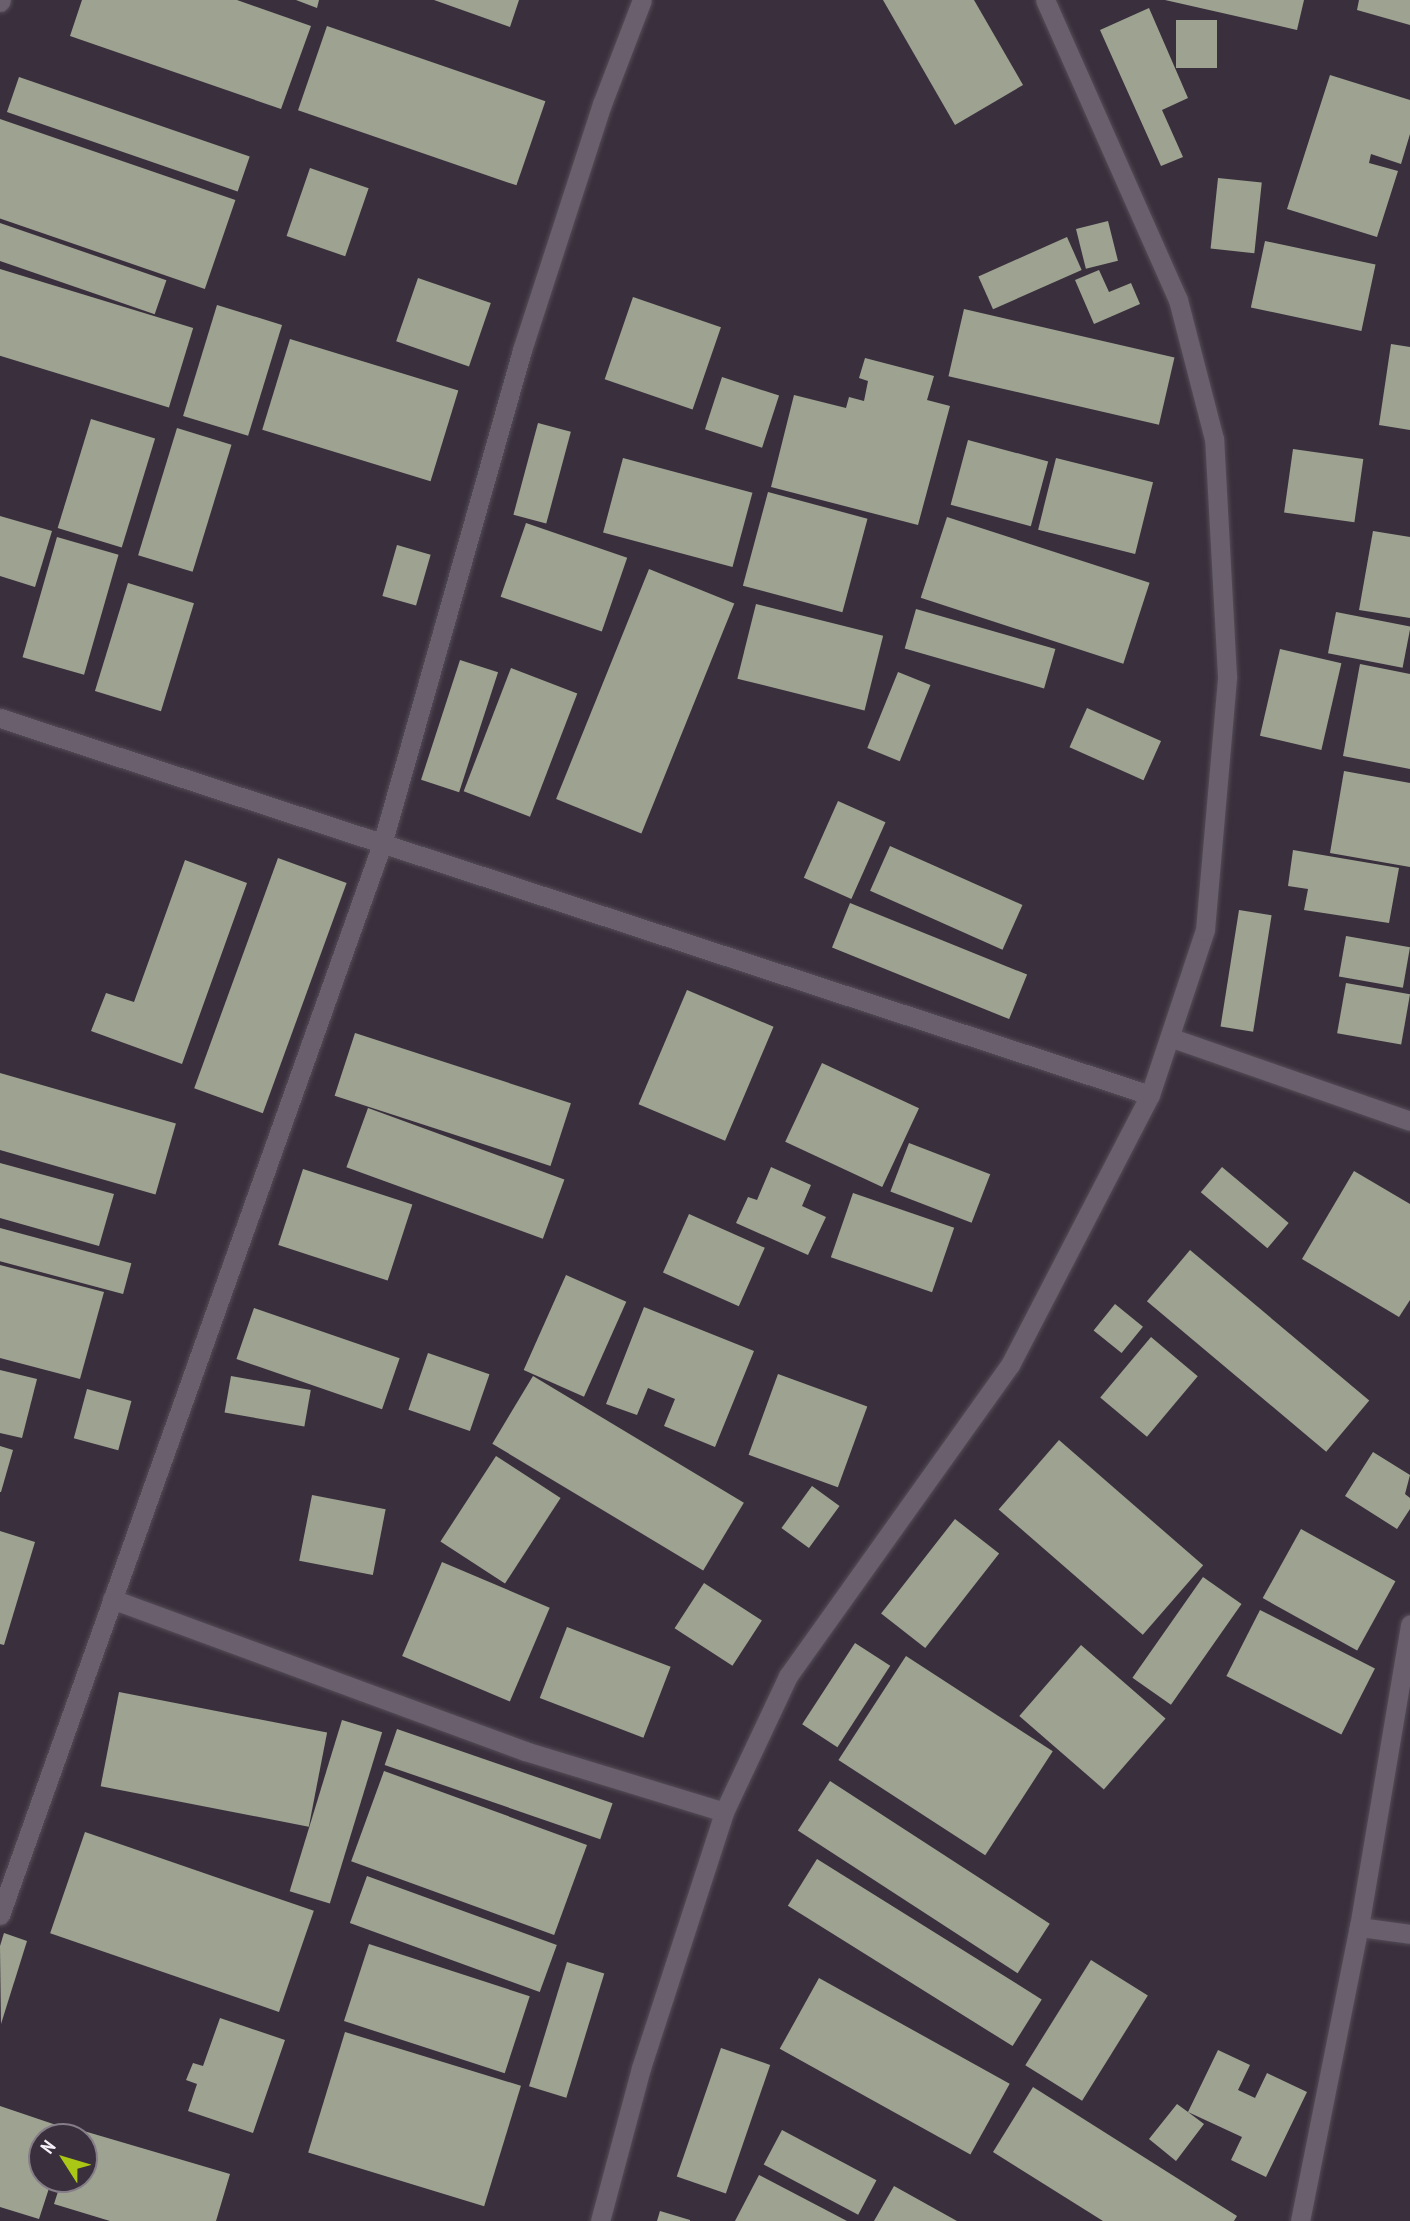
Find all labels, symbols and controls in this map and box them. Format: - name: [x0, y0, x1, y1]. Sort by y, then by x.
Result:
- north arrow: [28, 2123, 98, 2193]
- text: N: [35, 2135, 60, 2158]

